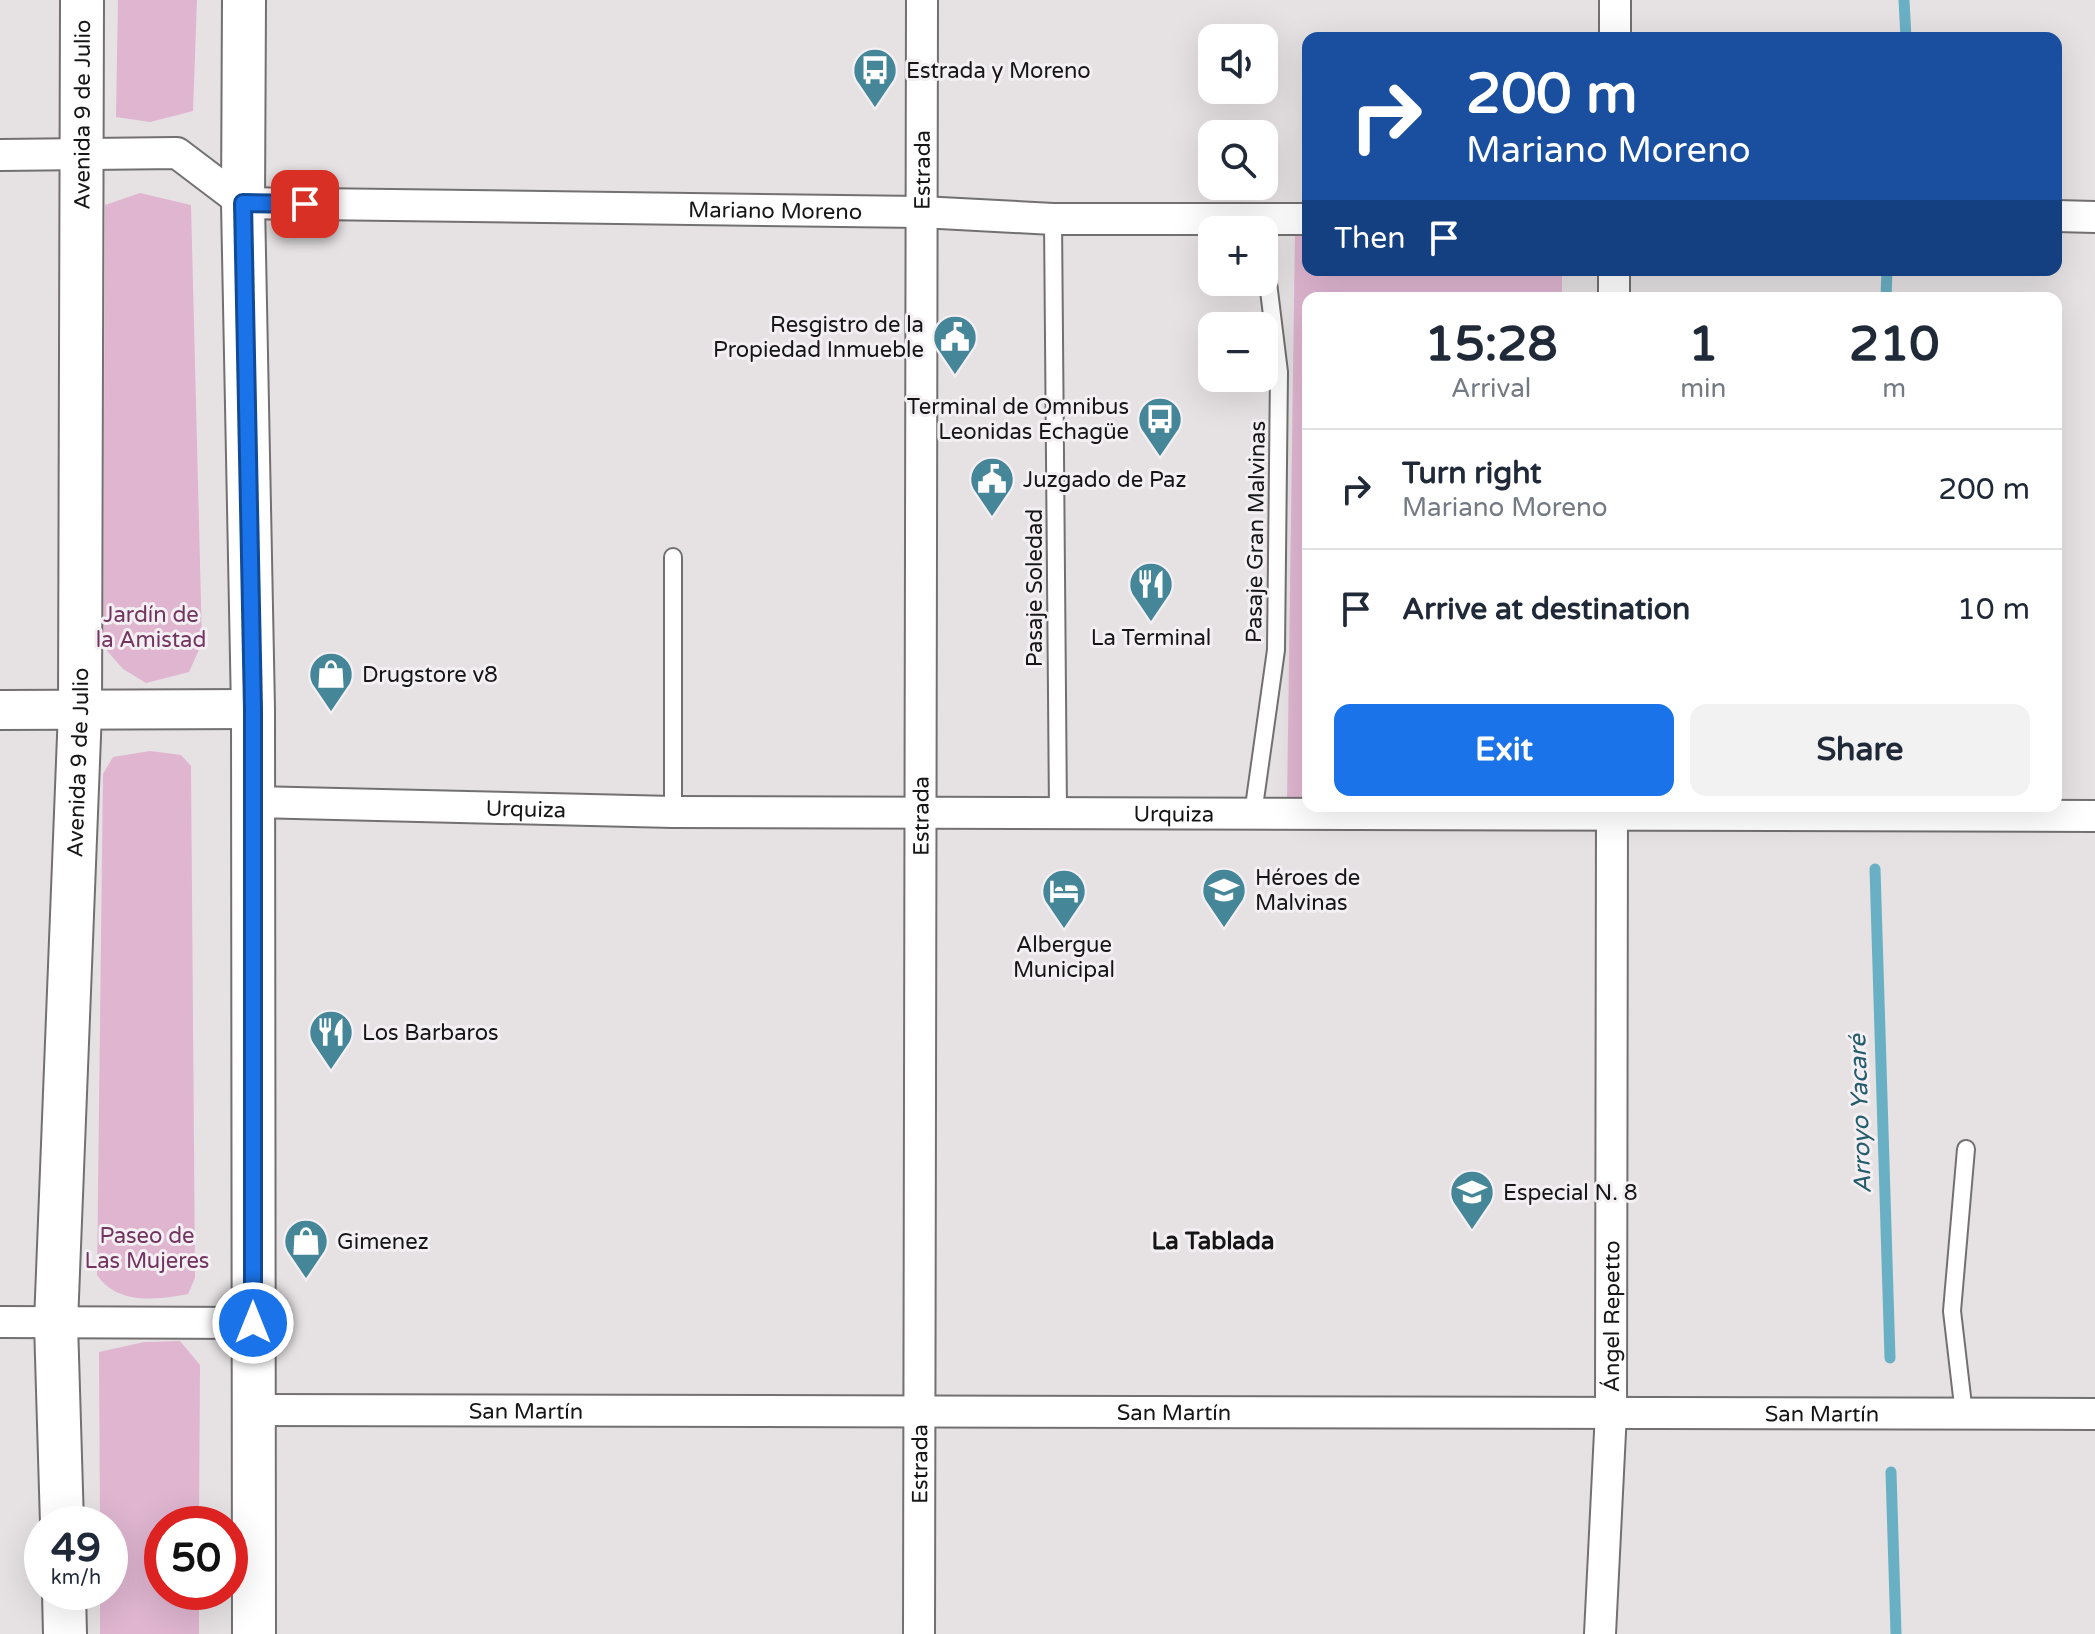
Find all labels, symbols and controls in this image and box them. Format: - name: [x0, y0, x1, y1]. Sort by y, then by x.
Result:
- street label: Avenida 9 de Julio: [69, 19, 96, 210]
- map controls: [1198, 24, 1278, 392]
- button: sound: [1198, 24, 1278, 104]
- bus stop icon: Estrada y Moreno: [851, 46, 899, 109]
- place label: Estrada y Moreno: [906, 58, 1091, 84]
- text: 200 m: [1466, 61, 1637, 128]
- icon: right: [1334, 64, 1438, 168]
- button: search: [1198, 120, 1278, 200]
- text: Mariano Moreno: [1466, 129, 1751, 172]
- street label: Estrada: [910, 130, 936, 210]
- pin: [271, 170, 339, 238]
- icon: arrive: [283, 182, 327, 226]
- street label: Mariano Moreno: [688, 197, 862, 225]
- button: +: [1198, 216, 1278, 296]
- icon: arrive: [1422, 216, 1466, 260]
- text: Then: [1334, 220, 1406, 257]
- place label: Resgistro de la Propiedad Inmueble: [713, 312, 924, 363]
- button: −: [1198, 312, 1278, 392]
- public building icon: Resgistro de la Propiedad Inmueble: [931, 313, 979, 376]
- text: 15:28: [1425, 316, 1558, 374]
- text: 1: [1688, 316, 1718, 374]
- text: 210: [1849, 316, 1939, 374]
- text: Arrival: [1451, 373, 1531, 404]
- text: min: [1680, 373, 1726, 404]
- text: m: [1882, 373, 1906, 404]
- place label: Terminal de Omnibus Leonidas Echagüe: [907, 394, 1129, 445]
- bus stop icon: Terminal de Omnibus Leonidas Echagüe: [1136, 395, 1184, 458]
- street label: Pasaje Gran Malvinas: [1241, 421, 1271, 643]
- public building icon: Juzgado de Paz: [968, 455, 1016, 518]
- text: Turn right: [1402, 455, 1542, 492]
- place label: Juzgado de Paz: [1023, 467, 1186, 493]
- icon: right: [1334, 467, 1378, 511]
- text: 200 m: [1938, 471, 2030, 508]
- text: Mariano Moreno: [1402, 492, 1608, 523]
- street label: Pasaje Soledad: [1022, 509, 1048, 667]
- restaurant icon: La Terminal: [1127, 560, 1175, 623]
- icon: arrive: [1334, 587, 1378, 631]
- text: Arrive at destination: [1402, 591, 1690, 628]
- text: 10 m: [1957, 591, 2030, 628]
- park label: Jardín de la Amistad: [96, 602, 206, 653]
- place label: La Terminal: [1091, 625, 1211, 651]
- shop icon: Drugstore v8: [307, 650, 355, 713]
- place label: Drugstore v8: [362, 662, 498, 688]
- street label: Avenida 9 de Julio: [62, 667, 94, 858]
- button: Exit: [1334, 704, 1674, 796]
- button: Share: [1690, 704, 2030, 796]
- street label: Estrada: [908, 776, 935, 856]
- street label: Urquiza: [485, 796, 566, 823]
- street label: Urquiza: [1134, 801, 1214, 828]
- place label: Héroes de Malvinas: [1255, 865, 1360, 916]
- school or university icon: Héroes de Malvinas: [1200, 866, 1248, 929]
- hotel icon: Albergue Municipal: [1040, 867, 1088, 930]
- place label: Albergue Municipal: [1013, 932, 1115, 983]
- restaurant icon: Los Barbaros: [307, 1008, 355, 1071]
- place label: Los Barbaros: [362, 1020, 499, 1046]
- water label: Arroyo Yacaré: [1843, 1032, 1878, 1194]
- school or university icon: Especial N. 8: [1448, 1168, 1496, 1231]
- place label: Especial N. 8: [1503, 1180, 1638, 1206]
- shop icon: Gimenez: [282, 1217, 330, 1280]
- park label: Paseo de Las Mujeres: [85, 1223, 209, 1274]
- district label: La Tablada: [1152, 1227, 1274, 1256]
- place label: Gimenez: [337, 1229, 429, 1255]
- street label: Ángel Repetto: [1598, 1240, 1625, 1392]
- position arrow: [211, 1281, 295, 1365]
- street label: San Martín: [469, 1398, 583, 1425]
- street label: San Martín: [1117, 1400, 1231, 1426]
- street label: San Martín: [1765, 1401, 1879, 1428]
- street label: Estrada: [907, 1424, 933, 1504]
- speed limit sign: 50: [144, 1506, 248, 1610]
- text: 49: [51, 1524, 101, 1572]
- text: km/h: [51, 1566, 101, 1590]

